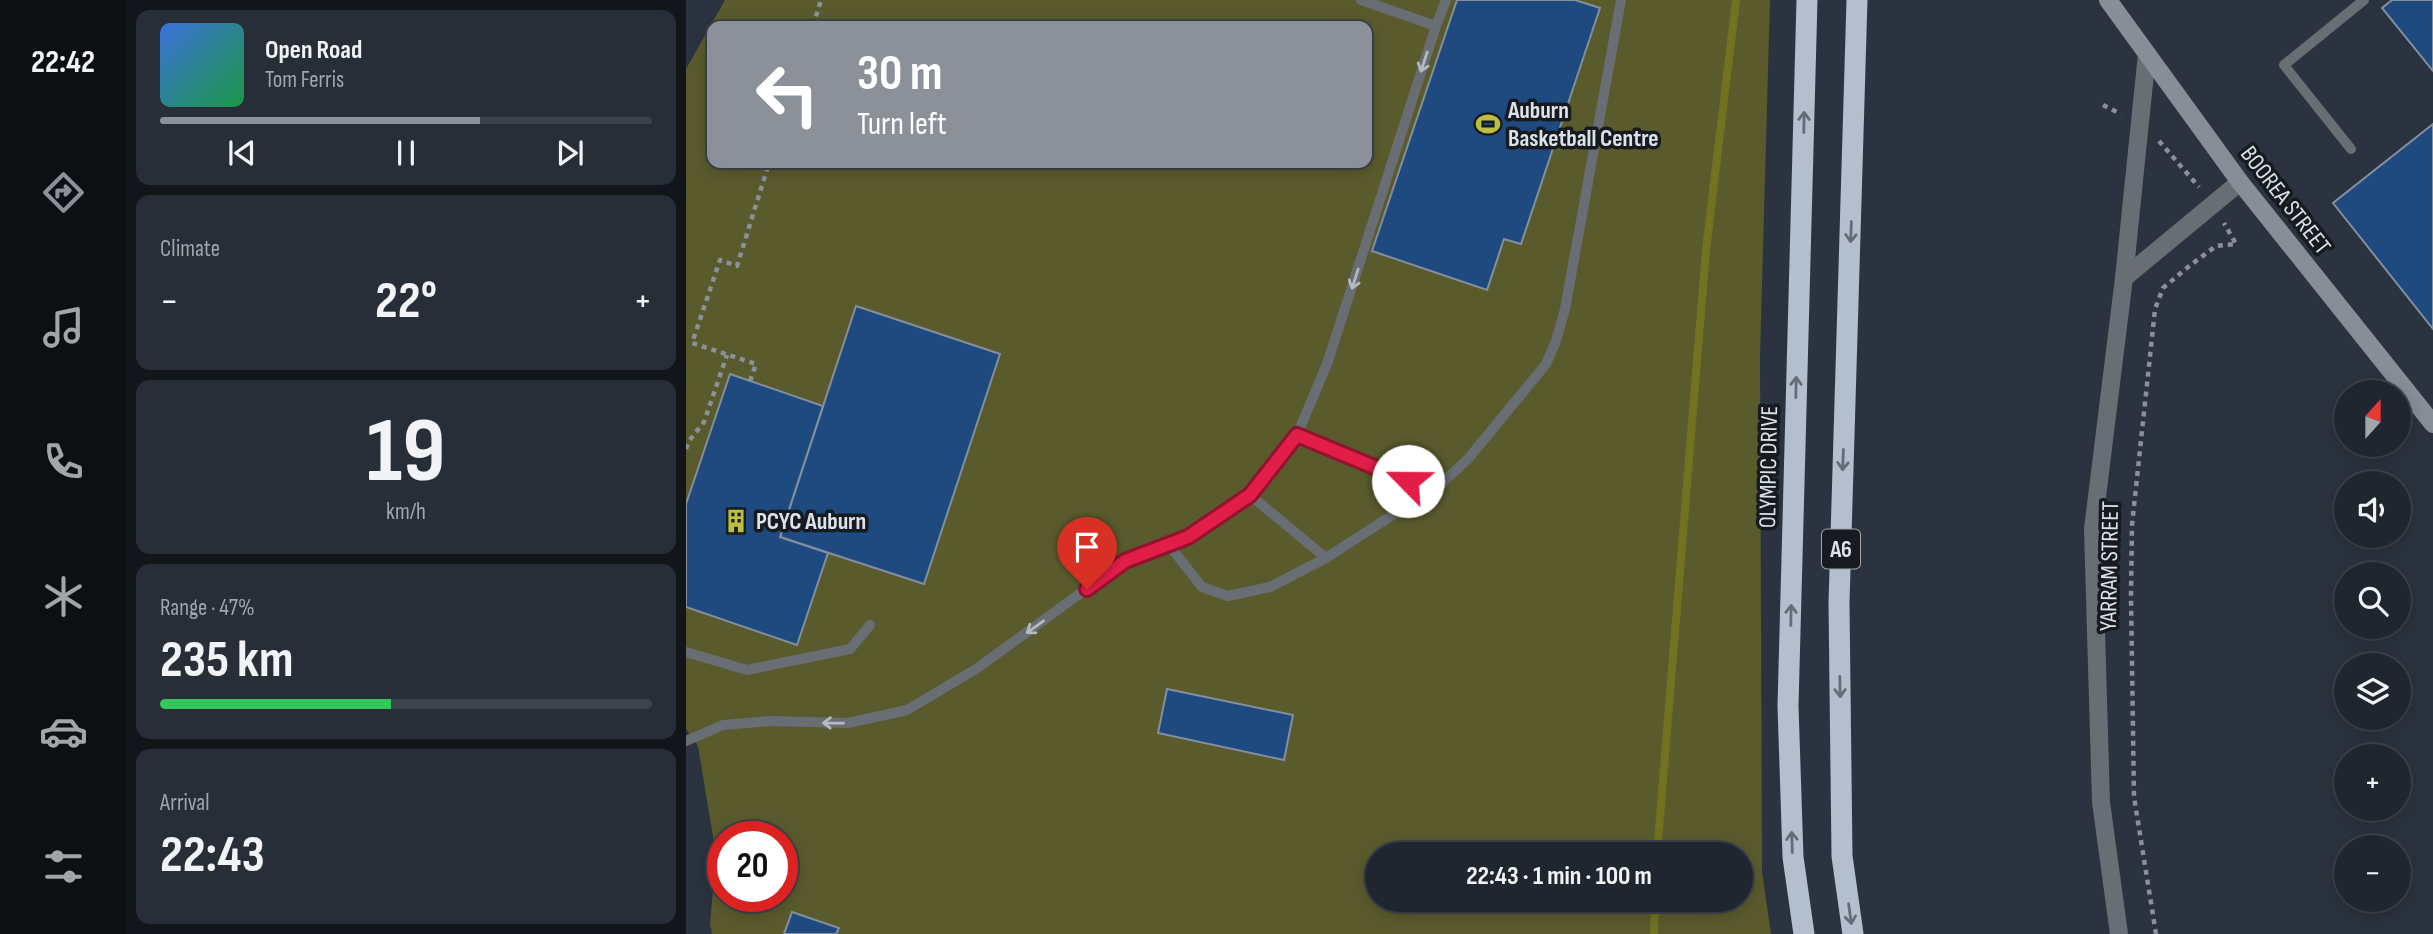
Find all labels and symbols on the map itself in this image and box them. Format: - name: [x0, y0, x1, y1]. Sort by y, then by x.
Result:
- one-way arrow: [1417, 51, 1429, 73]
- place label: Auburn Basketball Centre: [1507, 96, 1659, 153]
- sports icon: Auburn Basketball Centre: [1474, 110, 1502, 138]
- one-way arrow: [1798, 111, 1811, 134]
- street label: BOOREA STREET: [2234, 140, 2337, 261]
- one-way arrow: [1844, 220, 1858, 243]
- one-way arrow: [1347, 268, 1360, 290]
- one-way arrow: [1789, 376, 1803, 399]
- north arrow: [2334, 380, 2412, 457]
- street label: OLYMPIC DRIVE: [1753, 406, 1784, 528]
- position arrow: [1371, 444, 1445, 518]
- one-way arrow: [1837, 448, 1850, 471]
- street label: YARRAM STREET: [2094, 501, 2125, 631]
- building icon: PCYC Auburn: [722, 507, 750, 535]
- place label: PCYC Auburn: [756, 507, 866, 536]
- pin: [1057, 517, 1117, 589]
- road number: A6: [1822, 530, 1860, 568]
- one-way arrow: [1784, 603, 1797, 626]
- one-way arrow: [1026, 620, 1045, 634]
- one-way arrow: [1833, 675, 1847, 698]
- one-way arrow: [822, 716, 845, 729]
- speed limit sign: 20: [707, 821, 798, 912]
- one-way arrow: [1785, 831, 1799, 854]
- one-way arrow: [1844, 902, 1857, 925]

